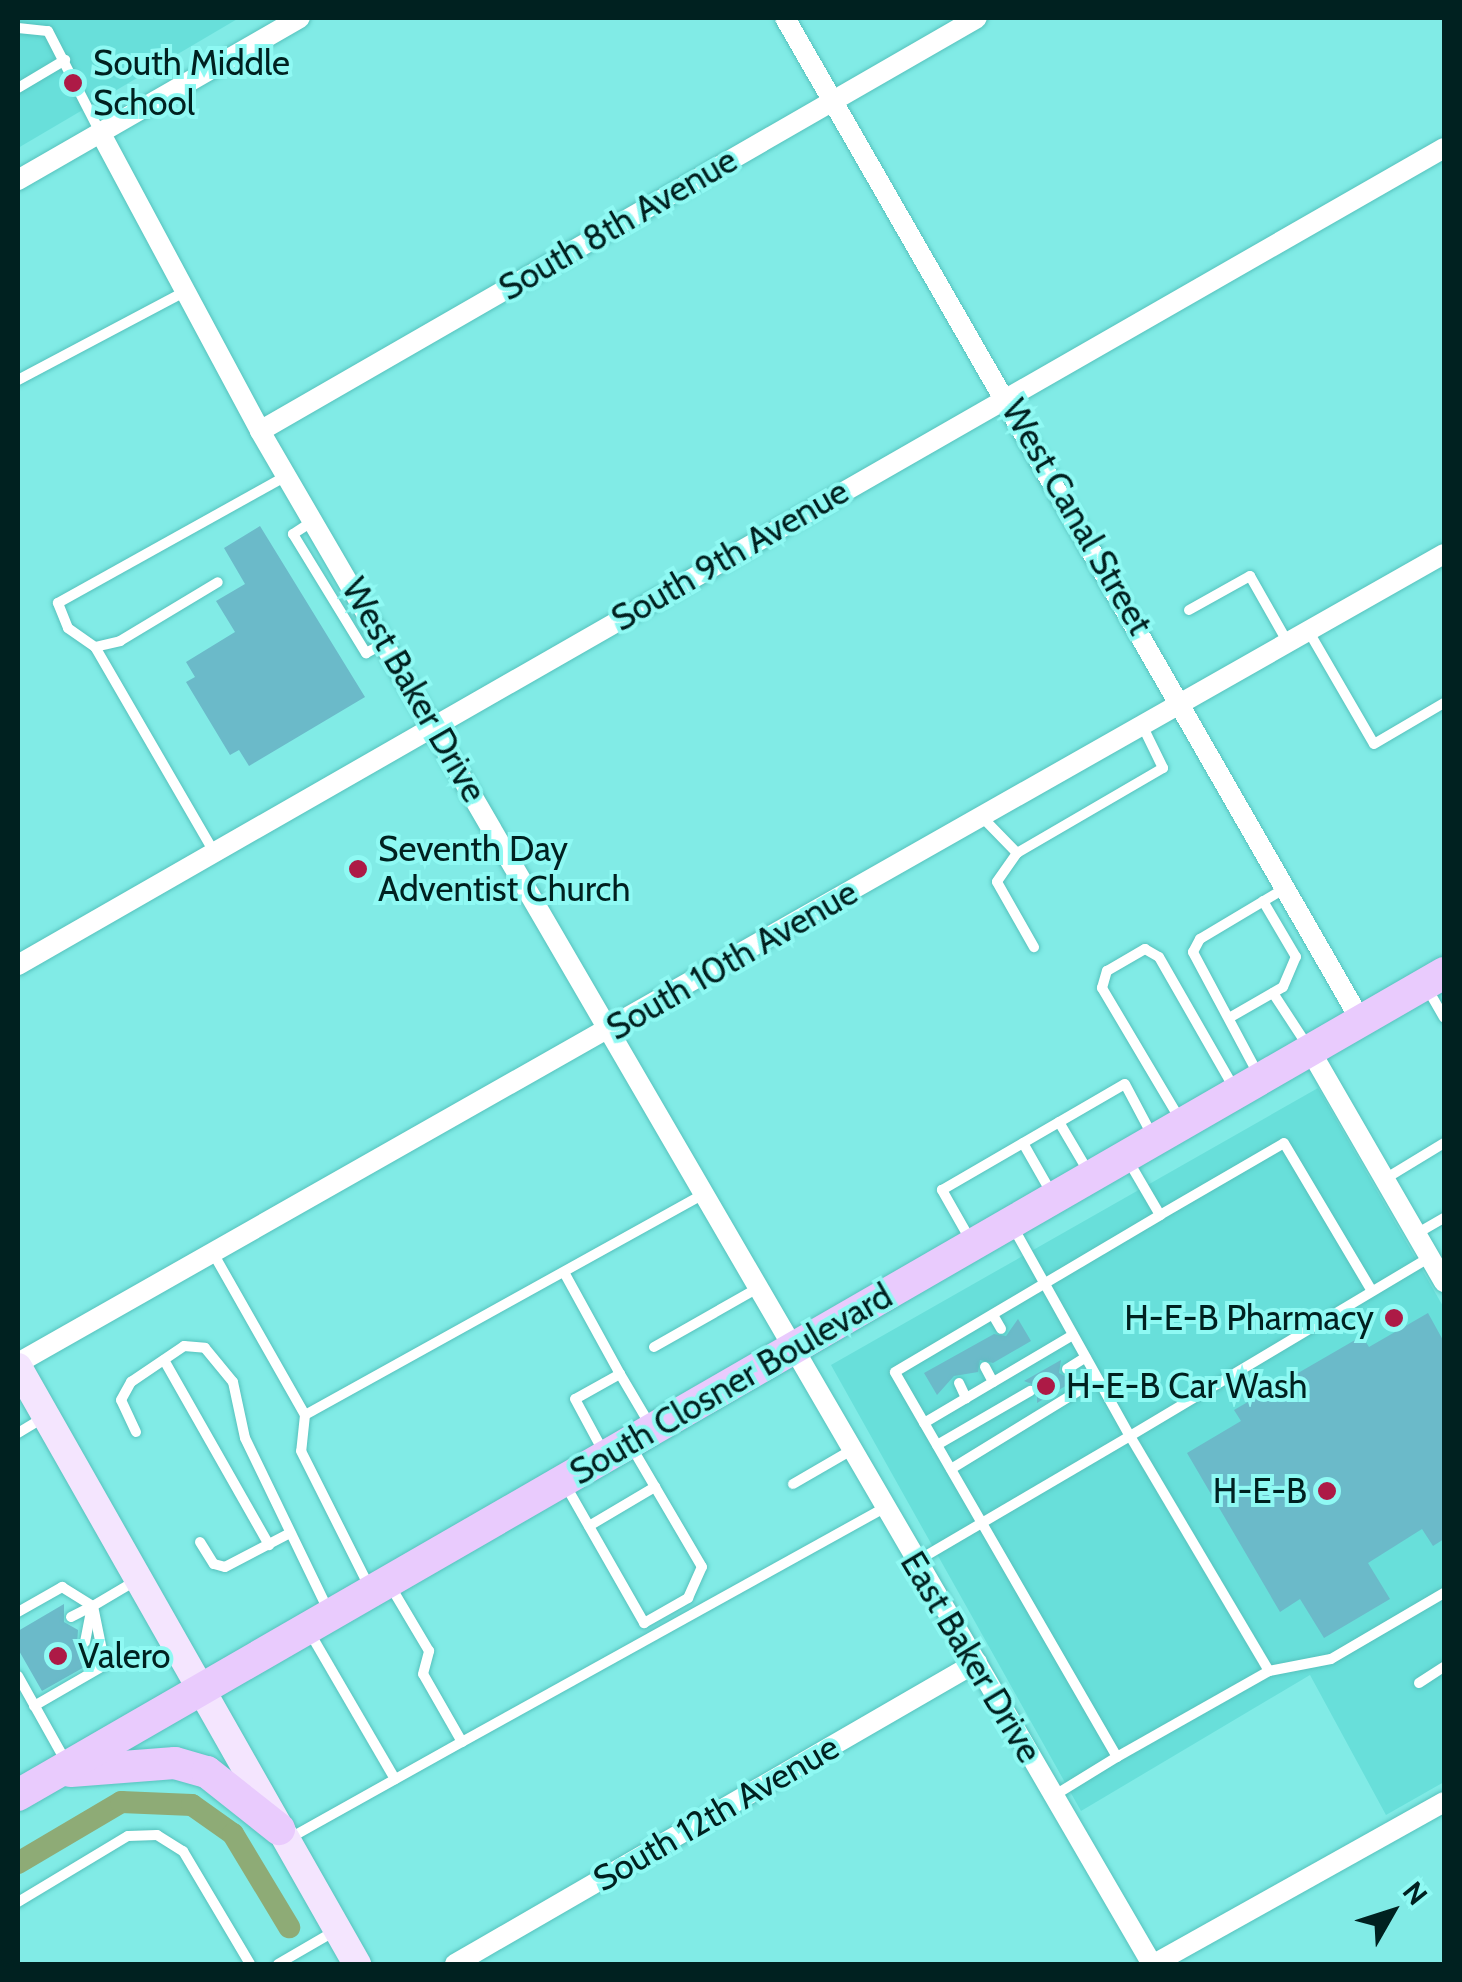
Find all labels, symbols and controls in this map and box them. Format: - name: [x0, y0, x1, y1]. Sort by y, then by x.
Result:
- place label: South Middle School: [93, 42, 290, 124]
- marker: South Middle School: [62, 72, 84, 94]
- street label: South 8th Avenue: [492, 139, 744, 309]
- street label: West Canal Street: [993, 392, 1161, 642]
- street label: South 9th Avenue: [604, 470, 856, 640]
- street label: West Baker Drive: [333, 570, 495, 810]
- place label: Seventh Day Adventist Church: [378, 828, 630, 910]
- marker: Seventh Day Adventist Church: [347, 858, 369, 880]
- street label: South 10th Avenue: [599, 871, 865, 1049]
- street label: South Closner Boulevard: [563, 1275, 899, 1493]
- place label: H-E-B Pharmacy: [1124, 1297, 1374, 1339]
- marker: H-E-B Pharmacy: [1383, 1307, 1405, 1329]
- place label: H-E-B Car Wash: [1066, 1365, 1307, 1407]
- marker: H-E-B Car Wash: [1035, 1375, 1057, 1397]
- place label: H-E-B: [1213, 1470, 1307, 1512]
- marker: H-E-B: [1316, 1480, 1338, 1502]
- street label: East Baker Drive: [892, 1544, 1050, 1770]
- place label: Valero: [78, 1635, 171, 1677]
- marker: Valero: [47, 1645, 69, 1667]
- street label: South 12th Avenue: [586, 1726, 846, 1900]
- north arrow: [1342, 1862, 1442, 1962]
- text: N: [1396, 1875, 1435, 1912]

